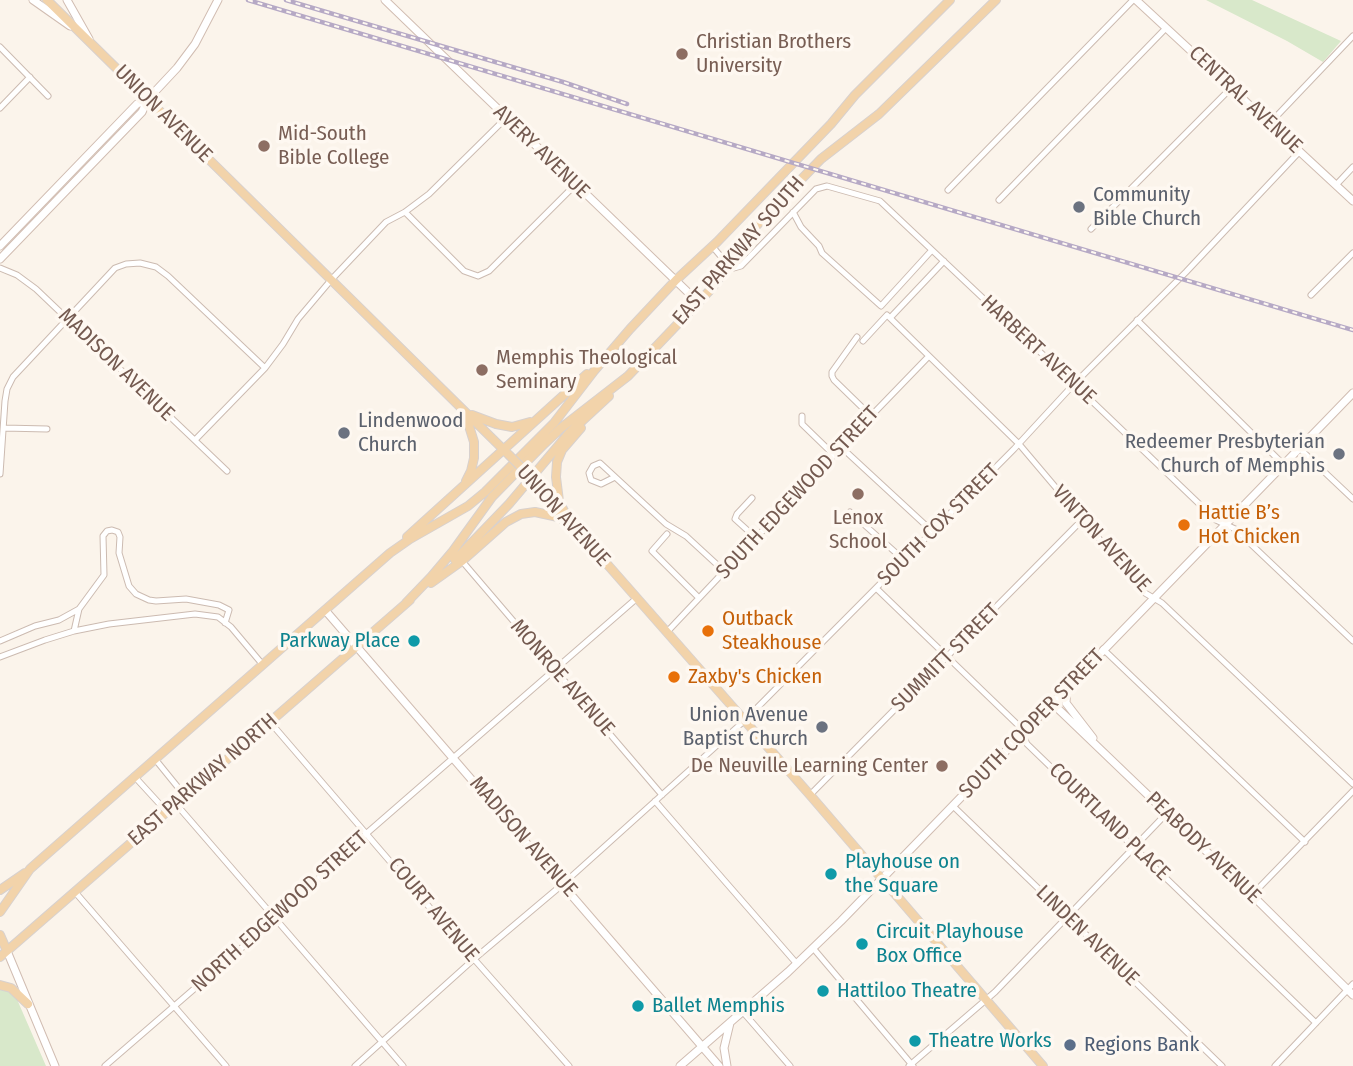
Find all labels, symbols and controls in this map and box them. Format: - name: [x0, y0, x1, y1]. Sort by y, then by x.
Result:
- place label: Christian Brothers University: [696, 29, 851, 79]
- street label: CENTRAL AVENUE: [1183, 41, 1307, 159]
- marker: Christian Brothers University: [674, 46, 690, 62]
- street label: UNION AVENUE: [109, 60, 217, 168]
- street label: AVERY AVENUE: [488, 100, 594, 204]
- place label: Mid-South Bible College: [278, 121, 389, 171]
- marker: Mid-South Bible College: [256, 138, 272, 154]
- street label: EAST PARKWAY SOUTH: [668, 172, 810, 330]
- place label: Community Bible Church: [1093, 182, 1201, 232]
- marker: Community Bible Church: [1071, 199, 1087, 215]
- street label: HARBERT AVENUE: [975, 290, 1101, 410]
- street label: MADISON AVENUE: [53, 303, 179, 427]
- place label: Memphis Theological Seminary: [496, 345, 677, 395]
- marker: Memphis Theological Seminary: [474, 362, 490, 378]
- street label: SOUTH EDGEWOOD STREET: [711, 401, 885, 585]
- place label: Lindenwood Church: [358, 408, 463, 458]
- marker: Lindenwood Church: [336, 425, 352, 441]
- place label: Redeemer Presbyterian Church of Memphis: [1125, 429, 1325, 479]
- marker: Redeemer Presbyterian Church of Memphis: [1331, 446, 1347, 462]
- street label: SOUTH COX STREET: [873, 459, 1005, 591]
- street label: UNION AVENUE: [511, 460, 615, 572]
- street label: VINTON AVENUE: [1046, 480, 1156, 598]
- marker: Lenox School: [850, 486, 866, 502]
- place label: Hattie B’s Hot Chicken: [1198, 500, 1300, 550]
- place label: Lenox School: [829, 505, 887, 555]
- marker: Hattie B’s Hot Chicken: [1176, 517, 1192, 533]
- street label: SUMMITT STREET: [887, 599, 1005, 717]
- place label: Outback Steakhouse: [722, 606, 822, 656]
- street label: MONROE AVENUE: [505, 615, 619, 741]
- marker: Outback Steakhouse: [700, 623, 716, 639]
- place label: Parkway Place: [279, 628, 400, 654]
- marker: Parkway Place: [406, 633, 422, 649]
- street label: SOUTH COOPER STREET: [954, 644, 1110, 804]
- place label: Zaxby's Chicken: [688, 664, 822, 690]
- marker: Zaxby's Chicken: [666, 669, 682, 685]
- place label: Union Avenue Baptist Church: [683, 702, 808, 752]
- street label: EAST PARKWAY NORTH: [123, 708, 283, 852]
- marker: Union Avenue Baptist Church: [814, 719, 830, 735]
- place label: De Neuville Learning Center: [691, 753, 928, 779]
- marker: De Neuville Learning Center: [934, 758, 950, 774]
- street label: COURTLAND PLACE: [1043, 758, 1175, 886]
- street label: MADISON AVENUE: [464, 772, 582, 902]
- street label: PEABODY AVENUE: [1140, 787, 1266, 909]
- street label: NORTH EDGEWOOD STREET: [187, 826, 373, 998]
- place label: Playhouse on the Square: [845, 849, 960, 899]
- street label: COURT AVENUE: [382, 853, 484, 967]
- marker: Playhouse on the Square: [823, 866, 839, 882]
- street label: LINDEN AVENUE: [1030, 881, 1144, 991]
- place label: Circuit Playhouse Box Office: [876, 919, 1024, 969]
- marker: Circuit Playhouse Box Office: [854, 936, 870, 952]
- place label: Hattiloo Theatre: [837, 978, 977, 1004]
- marker: Hattiloo Theatre: [815, 983, 831, 999]
- place label: Ballet Memphis: [652, 993, 785, 1019]
- marker: Ballet Memphis: [630, 998, 646, 1014]
- place label: Theatre Works: [929, 1028, 1052, 1054]
- place label: Regions Bank: [1084, 1032, 1199, 1058]
- marker: Theatre Works: [907, 1033, 923, 1049]
- marker: Regions Bank: [1062, 1037, 1078, 1053]

